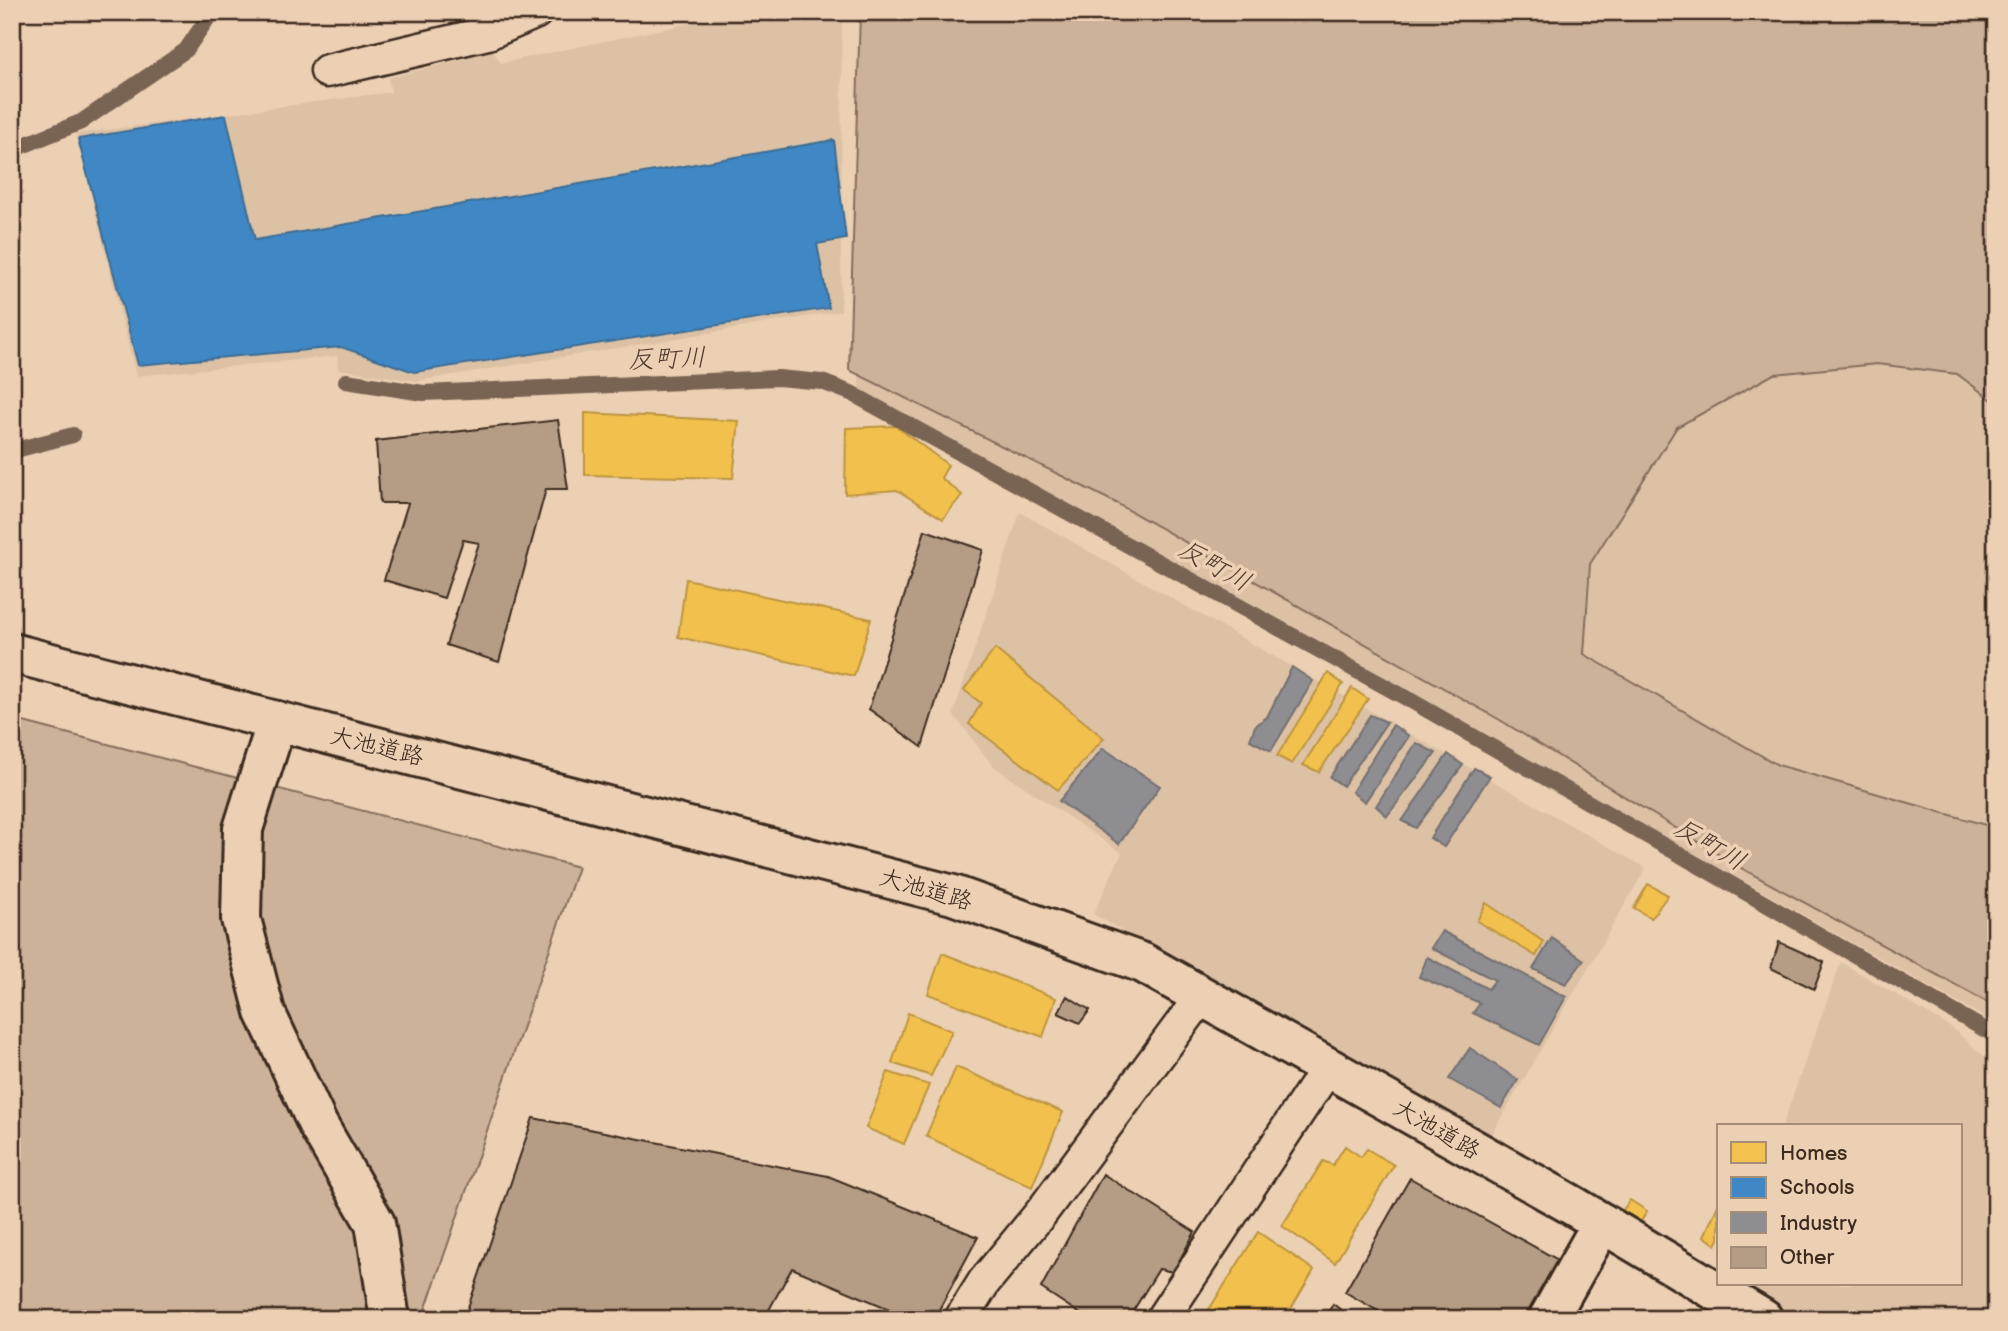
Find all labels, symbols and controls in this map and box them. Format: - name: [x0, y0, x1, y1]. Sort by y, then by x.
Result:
- water label: 反町川: [628, 343, 707, 376]
- water label: 反町川: [1173, 534, 1256, 599]
- street label: 大池道路: [327, 721, 427, 772]
- water label: 反町川: [1668, 812, 1751, 878]
- street label: 大池道路: [876, 862, 976, 917]
- street label: 大池道路: [1388, 1093, 1486, 1166]
- legend: [1717, 1124, 1962, 1286]
- text: Homes: [1780, 1141, 1848, 1166]
- text: Schools: [1780, 1175, 1854, 1200]
- text: Industry: [1780, 1211, 1858, 1236]
- text: Other: [1780, 1245, 1835, 1270]

